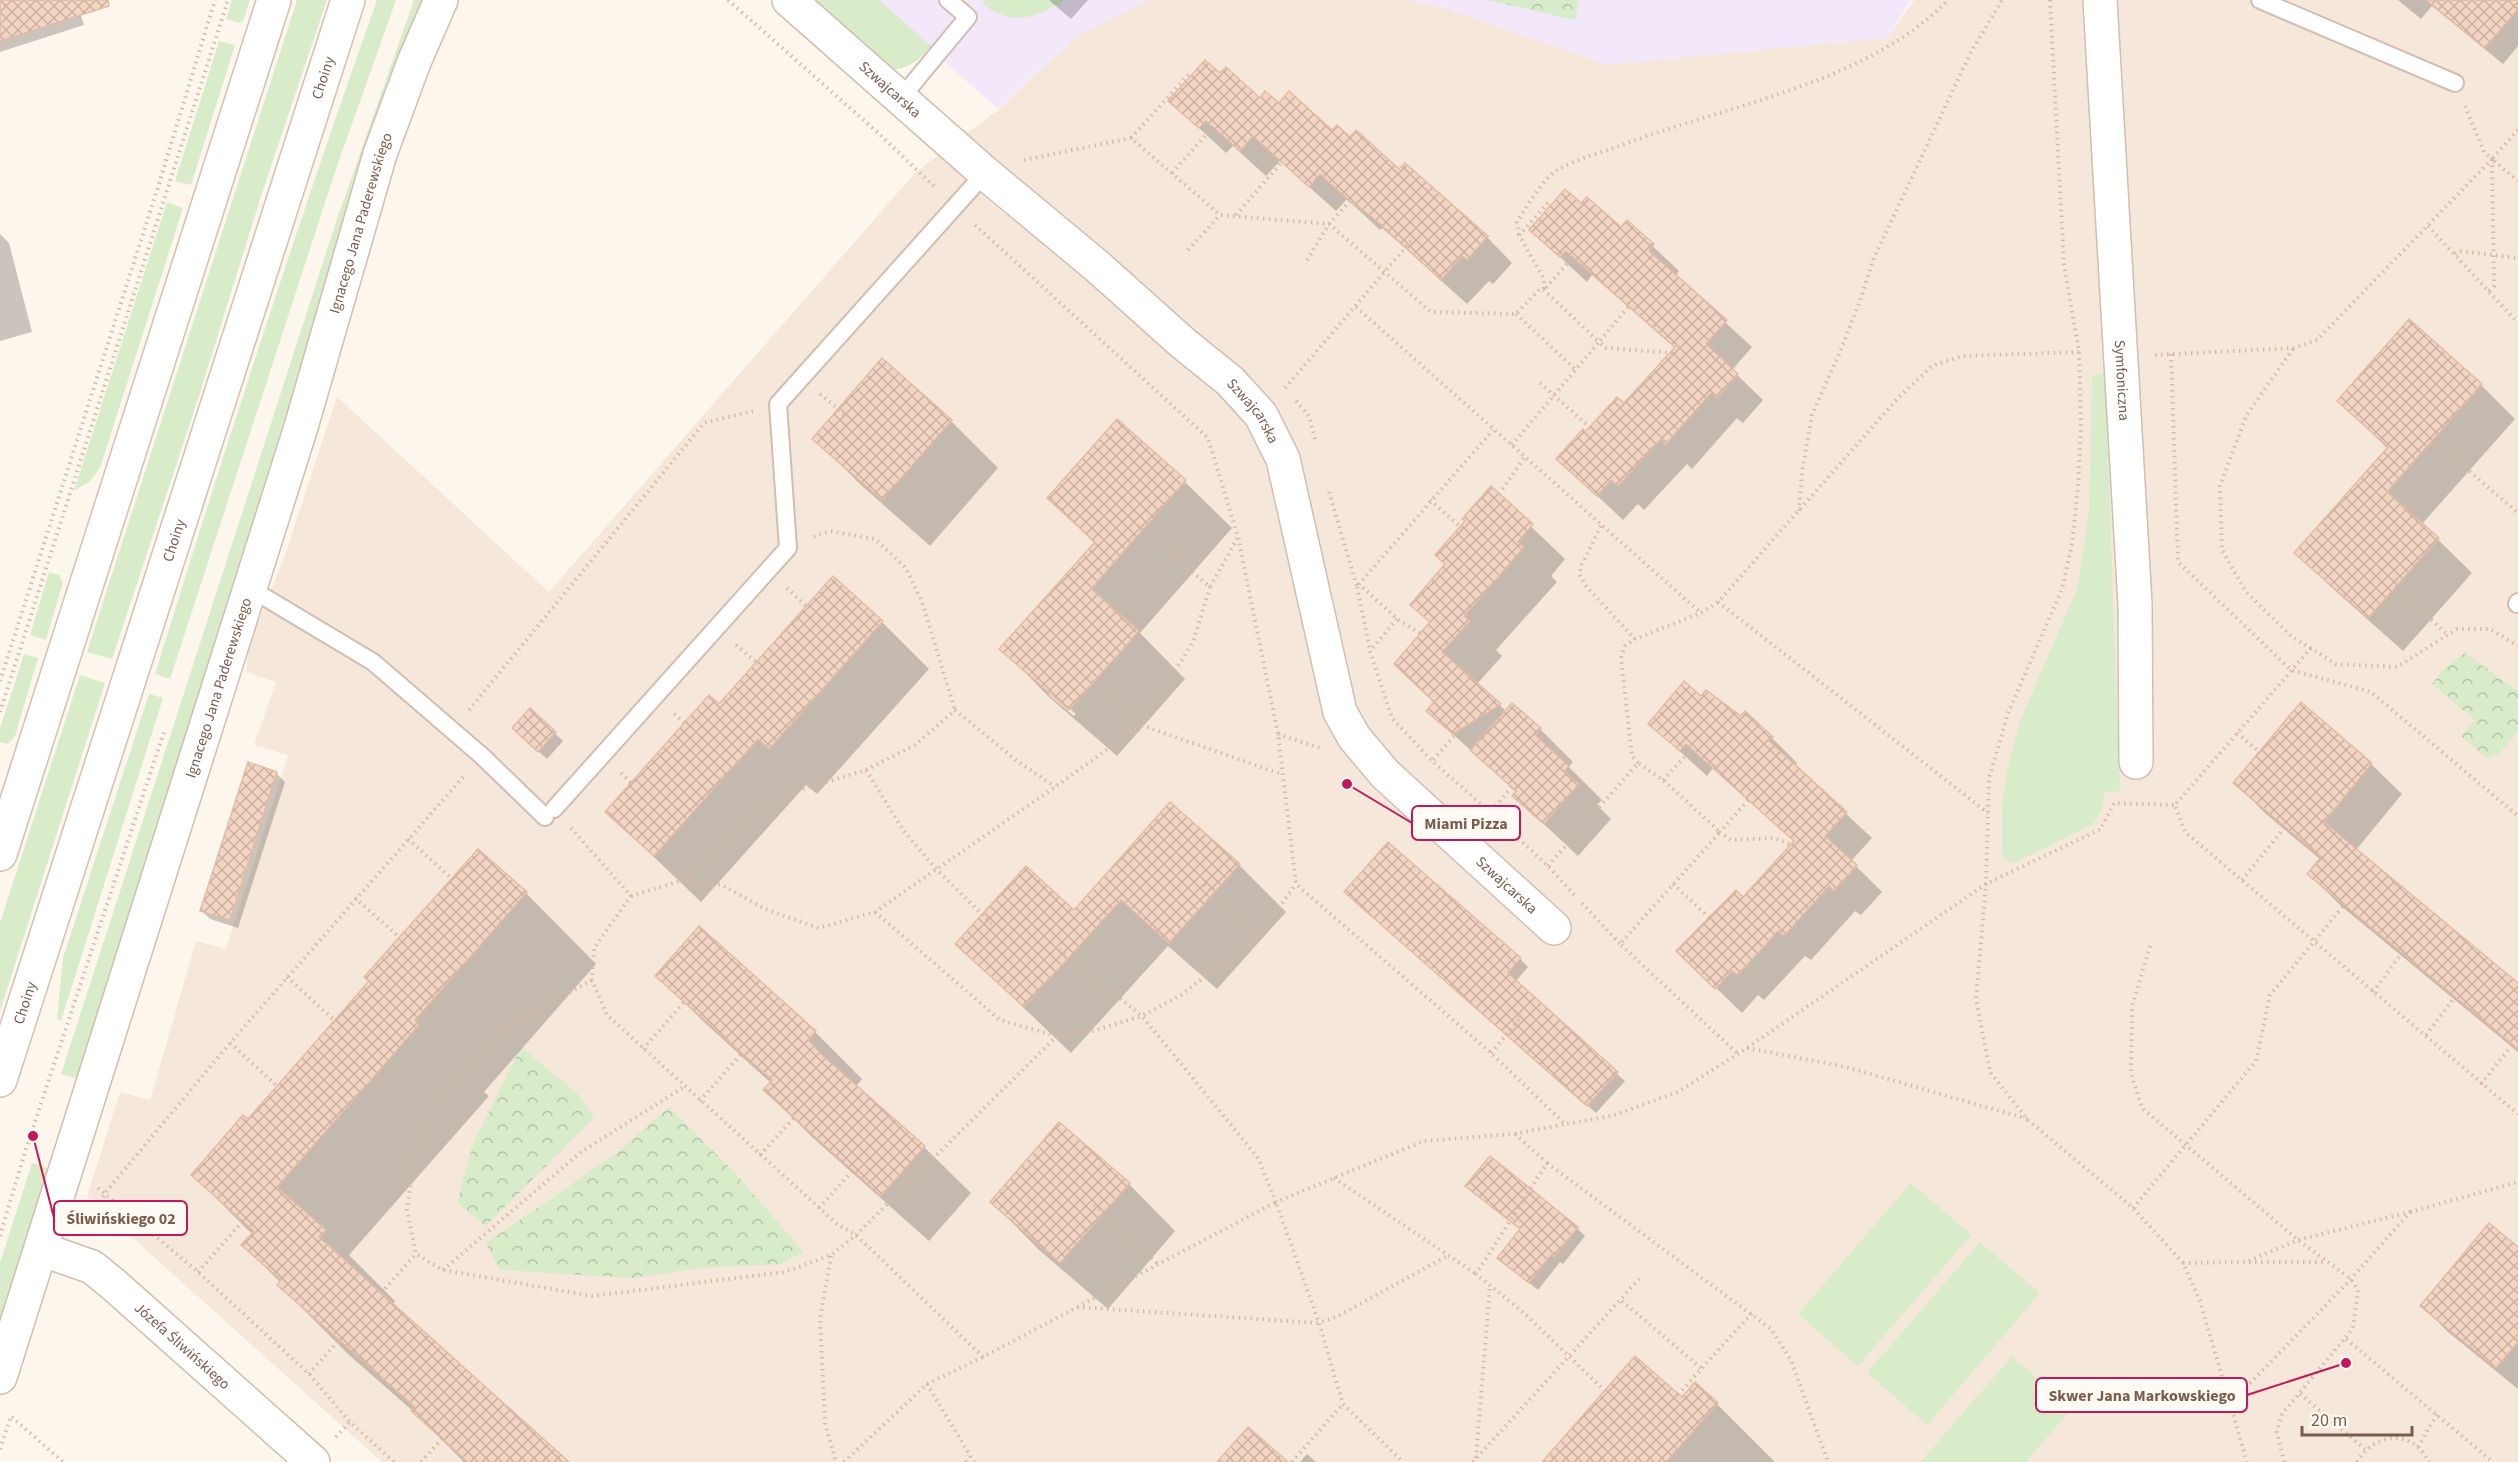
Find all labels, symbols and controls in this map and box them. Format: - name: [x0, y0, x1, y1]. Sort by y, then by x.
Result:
- street label: Choiny: [307, 54, 340, 102]
- street label: Szwajcarska: [854, 56, 926, 123]
- street label: Ignacego Jana Paderewskiego: [324, 130, 398, 316]
- street label: Symfoniczna: [2109, 339, 2134, 421]
- street label: Szwajcarska: [1222, 374, 1284, 447]
- street label: Choiny: [158, 516, 191, 565]
- street label: Ignacego Jana Paderewskiego: [180, 595, 257, 781]
- callout: Miami Pizza: [1412, 806, 1520, 840]
- text: Miami Pizza: [1424, 813, 1508, 835]
- street label: Szwajcarska: [1471, 852, 1542, 919]
- street label: Choiny: [9, 979, 42, 1027]
- callout: Śliwińskiego 02: [54, 1201, 187, 1235]
- text: Śliwińskiego 02: [66, 1208, 176, 1230]
- street label: Józefa Śliwińskiego: [129, 1298, 235, 1395]
- callout: Skwer Jana Markowskiego: [2036, 1378, 2247, 1412]
- text: Skwer Jana Markowskiego: [2048, 1385, 2236, 1407]
- scale bar: [2302, 1399, 2412, 1437]
- text: 20 m: [2311, 1408, 2347, 1433]

